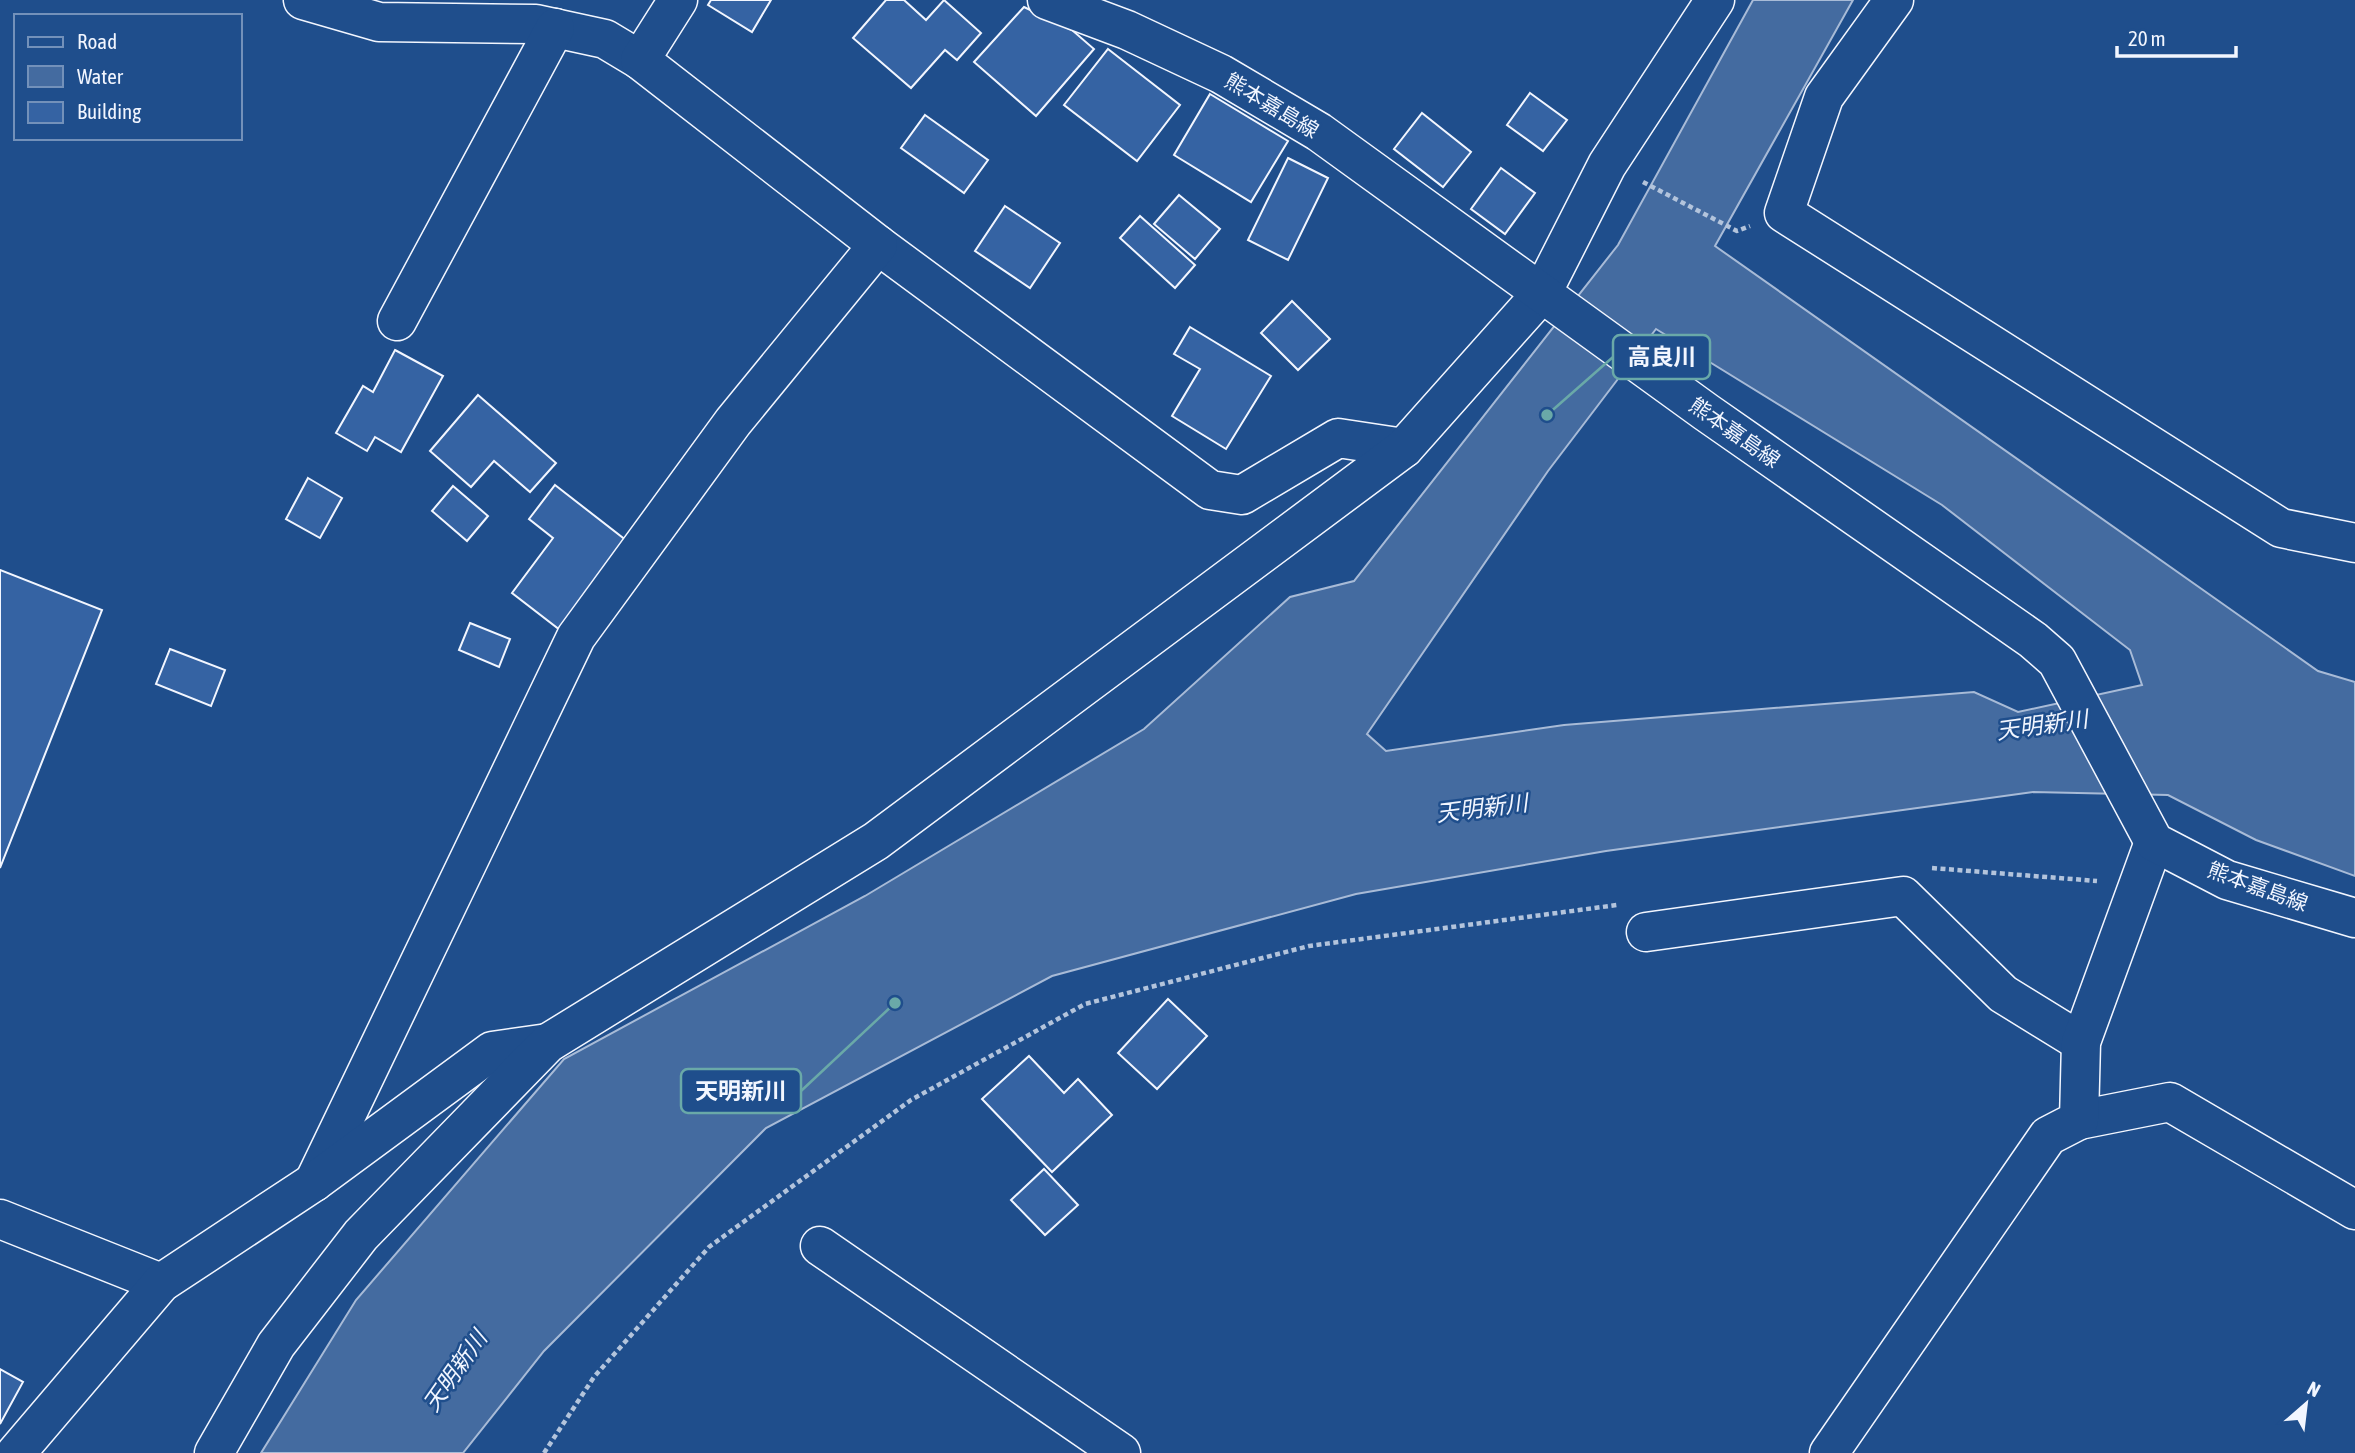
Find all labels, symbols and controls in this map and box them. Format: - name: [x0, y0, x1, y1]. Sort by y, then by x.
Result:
- legend: [14, 14, 242, 140]
- scale bar: [2117, 14, 2236, 58]
- text: 20 m: [2128, 26, 2166, 50]
- text: Road: [77, 29, 117, 53]
- text: Water: [77, 64, 124, 88]
- street label: 熊本嘉島線: [1221, 68, 1323, 142]
- text: Building: [77, 99, 141, 123]
- callout: 高良川: [1613, 335, 1710, 379]
- text: 高良川: [1628, 344, 1697, 370]
- street label: 熊本嘉島線: [1685, 392, 1785, 472]
- water label: 天明新川: [1995, 705, 2092, 744]
- water label: 天明新川: [1435, 789, 1532, 827]
- street label: 熊本嘉島線: [2205, 857, 2311, 915]
- callout: 天明新川: [681, 1069, 801, 1113]
- text: 天明新川: [695, 1078, 787, 1104]
- water label: 天明新川: [418, 1323, 494, 1416]
- north arrow: [2271, 1369, 2341, 1439]
- text: N: [2304, 1377, 2324, 1401]

